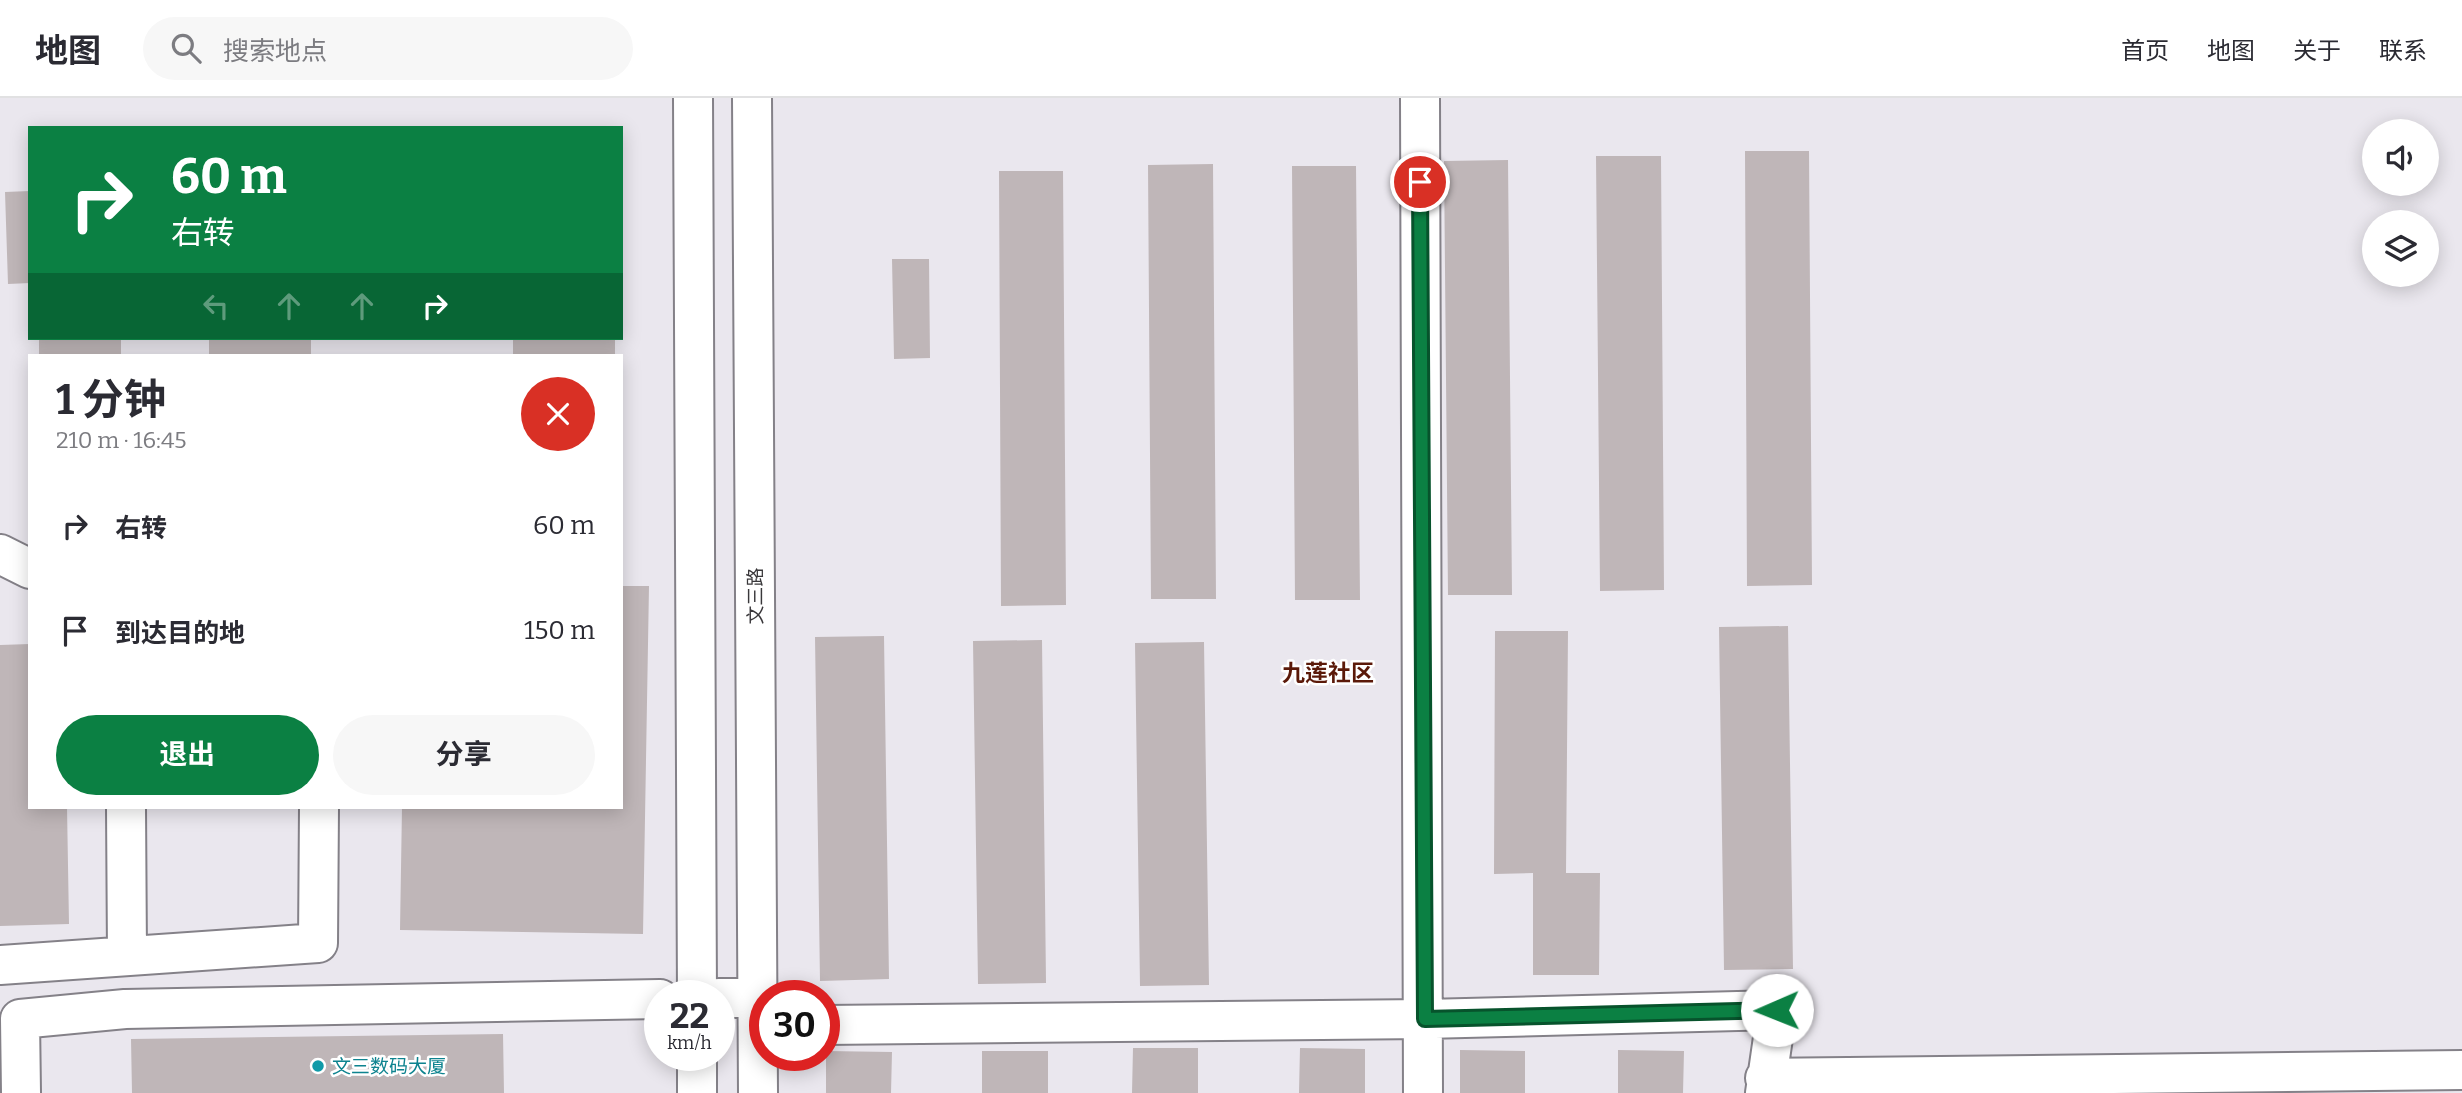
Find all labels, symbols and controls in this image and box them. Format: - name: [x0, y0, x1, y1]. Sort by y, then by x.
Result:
- search box: [143, 17, 633, 80]
- icon: search: [167, 29, 205, 67]
- text: 地图: [35, 31, 101, 71]
- text: 搜索地点: [223, 36, 327, 67]
- text: 首页: [2121, 37, 2169, 65]
- text: 地图: [2207, 37, 2255, 65]
- text: 关于: [2293, 37, 2341, 65]
- text: 联系: [2379, 37, 2427, 65]
- map controls: [2362, 119, 2439, 287]
- button: sound: [2362, 119, 2439, 196]
- text: 60 m: [171, 147, 287, 206]
- pin: [1390, 152, 1450, 212]
- icon: right: [56, 154, 147, 245]
- icon: arrive: [1401, 163, 1439, 201]
- button: layers: [2362, 210, 2439, 287]
- text: 右转: [171, 214, 235, 252]
- icon: left: [197, 287, 235, 325]
- icon: ahead: [270, 287, 308, 325]
- icon: ahead: [343, 287, 381, 325]
- icon: right: [416, 287, 454, 325]
- text: 1 分钟: [56, 375, 166, 425]
- button: close: [521, 377, 595, 451]
- text: 210 m · 16:45: [56, 426, 187, 454]
- icon: right: [56, 507, 94, 545]
- text: 60 m: [533, 510, 595, 541]
- text: 右转: [115, 513, 167, 544]
- street label: 文三路: [744, 567, 767, 625]
- icon: arrive: [56, 612, 94, 650]
- text: 150 m: [524, 615, 595, 646]
- text: 到达目的地: [115, 618, 245, 649]
- district label: 九莲社区: [1282, 659, 1374, 687]
- button: 退出: [56, 715, 319, 795]
- button: 分享: [333, 715, 595, 795]
- position arrow: [1740, 973, 1814, 1047]
- speed limit sign: 30: [749, 980, 840, 1071]
- text: 22: [670, 995, 709, 1037]
- text: km/h: [667, 1032, 712, 1054]
- place label: 文三数码大厦: [332, 1055, 446, 1078]
- marker: 文三数码大厦: [310, 1058, 326, 1074]

